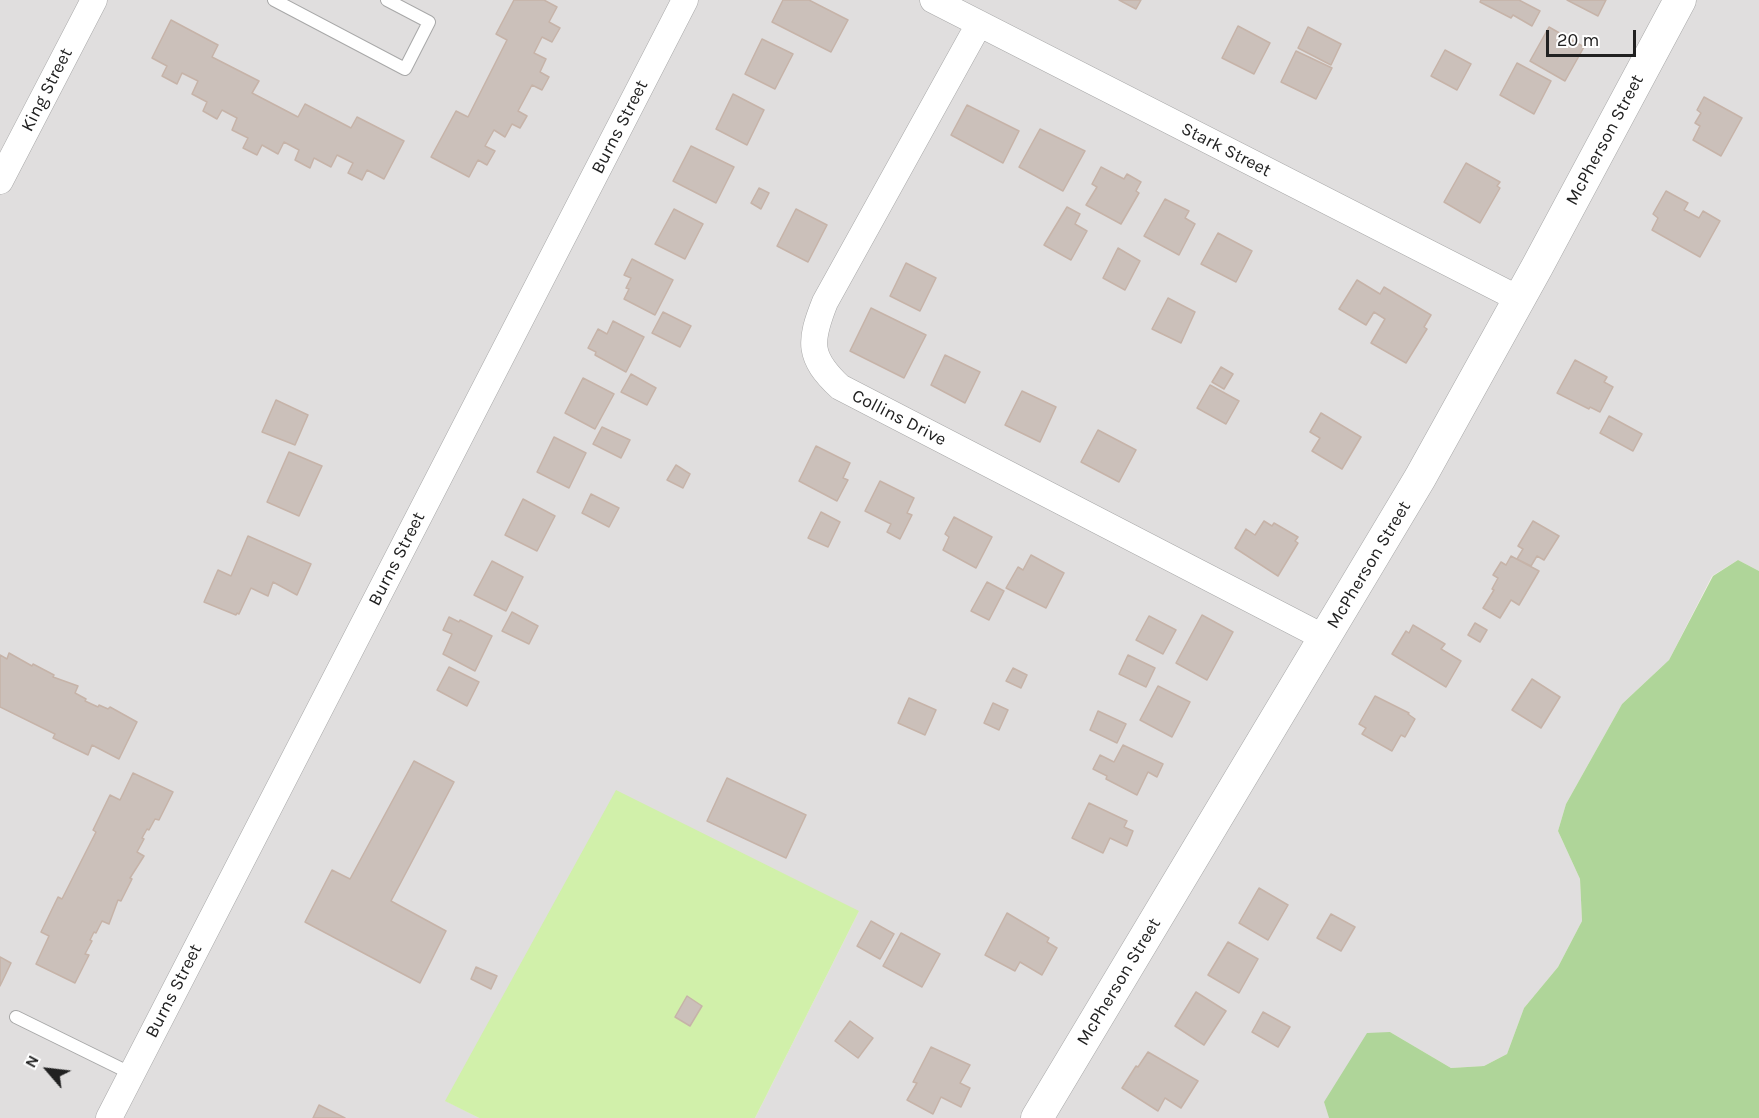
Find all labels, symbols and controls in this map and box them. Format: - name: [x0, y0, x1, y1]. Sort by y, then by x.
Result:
- scale bar: [1549, 18, 1639, 56]
- text: 20 m: [1557, 29, 1599, 51]
- street label: King Street: [17, 45, 77, 135]
- street label: McPherson Street: [1561, 71, 1649, 209]
- street label: Burns Street: [587, 76, 653, 178]
- street label: Stark Street: [1177, 118, 1275, 182]
- street label: Collins Drive: [848, 385, 950, 451]
- street label: McPherson Street: [1322, 497, 1416, 633]
- street label: Burns Street: [364, 508, 430, 610]
- street label: McPherson Street: [1072, 914, 1166, 1050]
- street label: Burns Street: [141, 940, 207, 1042]
- north arrow: [18, 1040, 78, 1100]
- text: N: [21, 1052, 43, 1071]

